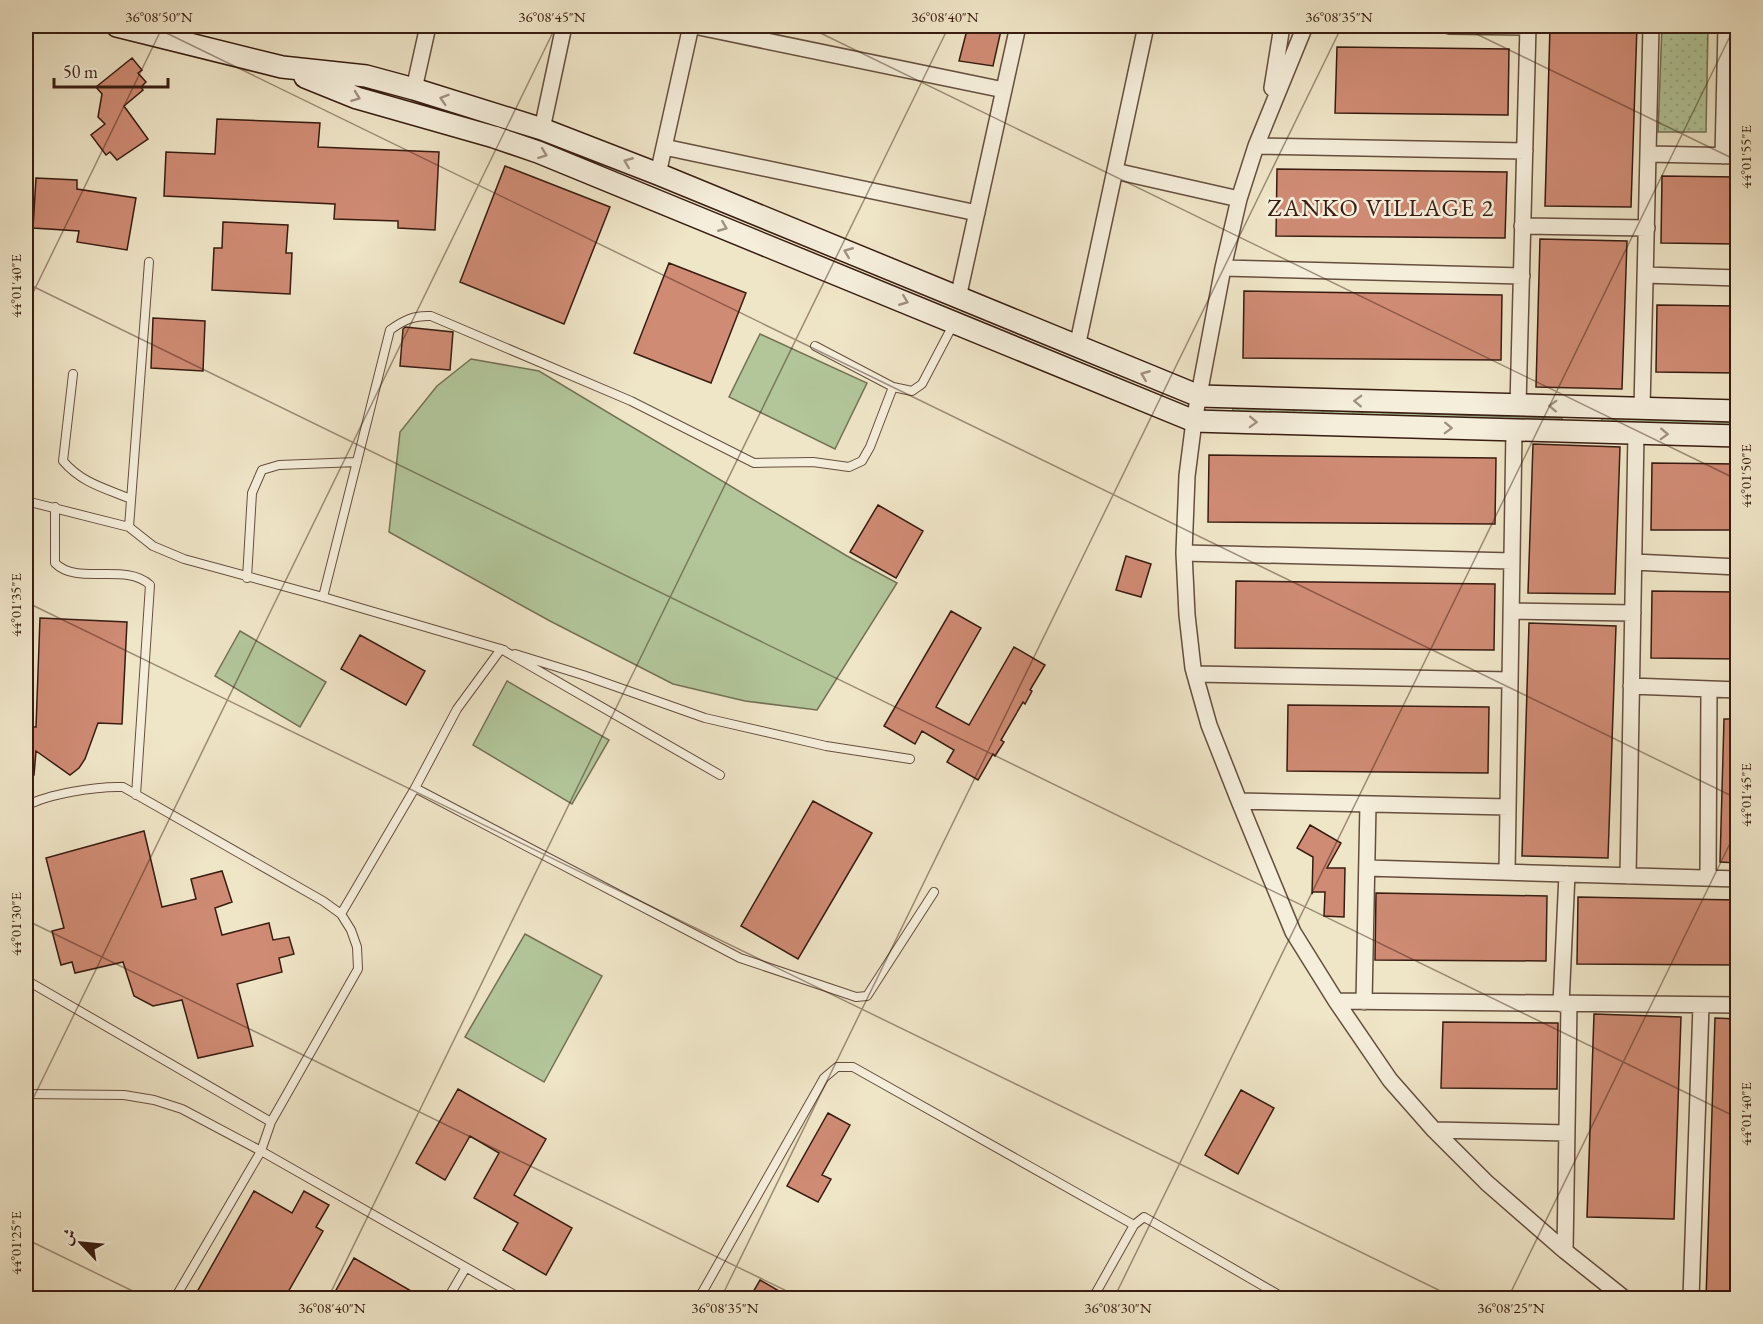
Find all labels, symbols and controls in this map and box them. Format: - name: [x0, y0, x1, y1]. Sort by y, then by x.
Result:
- text: 36°08'50"N: [125, 7, 193, 26]
- text: 36°08'45"N: [518, 7, 586, 26]
- text: 36°08'40"N: [911, 7, 979, 26]
- text: 36°08'35"N: [1305, 7, 1373, 26]
- scale bar: [54, 51, 168, 89]
- text: 50 m: [63, 60, 98, 83]
- one-way arrow: [350, 90, 361, 103]
- one-way arrow: [439, 93, 450, 106]
- text: 44°01'55"E: [1736, 124, 1755, 189]
- one-way arrow: [537, 146, 547, 159]
- one-way arrow: [624, 157, 634, 170]
- district label: ZANKO VILLAGE 2: [1267, 192, 1495, 223]
- one-way arrow: [717, 220, 728, 232]
- one-way arrow: [843, 247, 854, 259]
- text: 44°01'40"E: [6, 253, 25, 318]
- one-way arrow: [897, 294, 908, 306]
- one-way arrow: [1140, 369, 1150, 382]
- one-way arrow: [1354, 394, 1363, 407]
- one-way arrow: [1549, 400, 1558, 412]
- one-way arrow: [1248, 416, 1257, 429]
- one-way arrow: [1443, 422, 1452, 434]
- one-way arrow: [1659, 428, 1668, 441]
- text: 44°01'50"E: [1736, 443, 1755, 508]
- text: 44°01'35"E: [6, 572, 25, 637]
- text: 44°01'45"E: [1736, 762, 1755, 827]
- text: 44°01'30"E: [6, 891, 25, 956]
- text: 44°01'40"E: [1736, 1081, 1755, 1146]
- text: 44°01'25"E: [6, 1210, 25, 1275]
- north arrow: [51, 1213, 111, 1273]
- text: ش: [55, 1225, 81, 1248]
- text: 36°08'40"N: [298, 1298, 366, 1317]
- text: 36°08'35"N: [691, 1298, 759, 1317]
- text: 36°08'30"N: [1084, 1298, 1152, 1317]
- text: 36°08'25"N: [1477, 1298, 1545, 1317]

